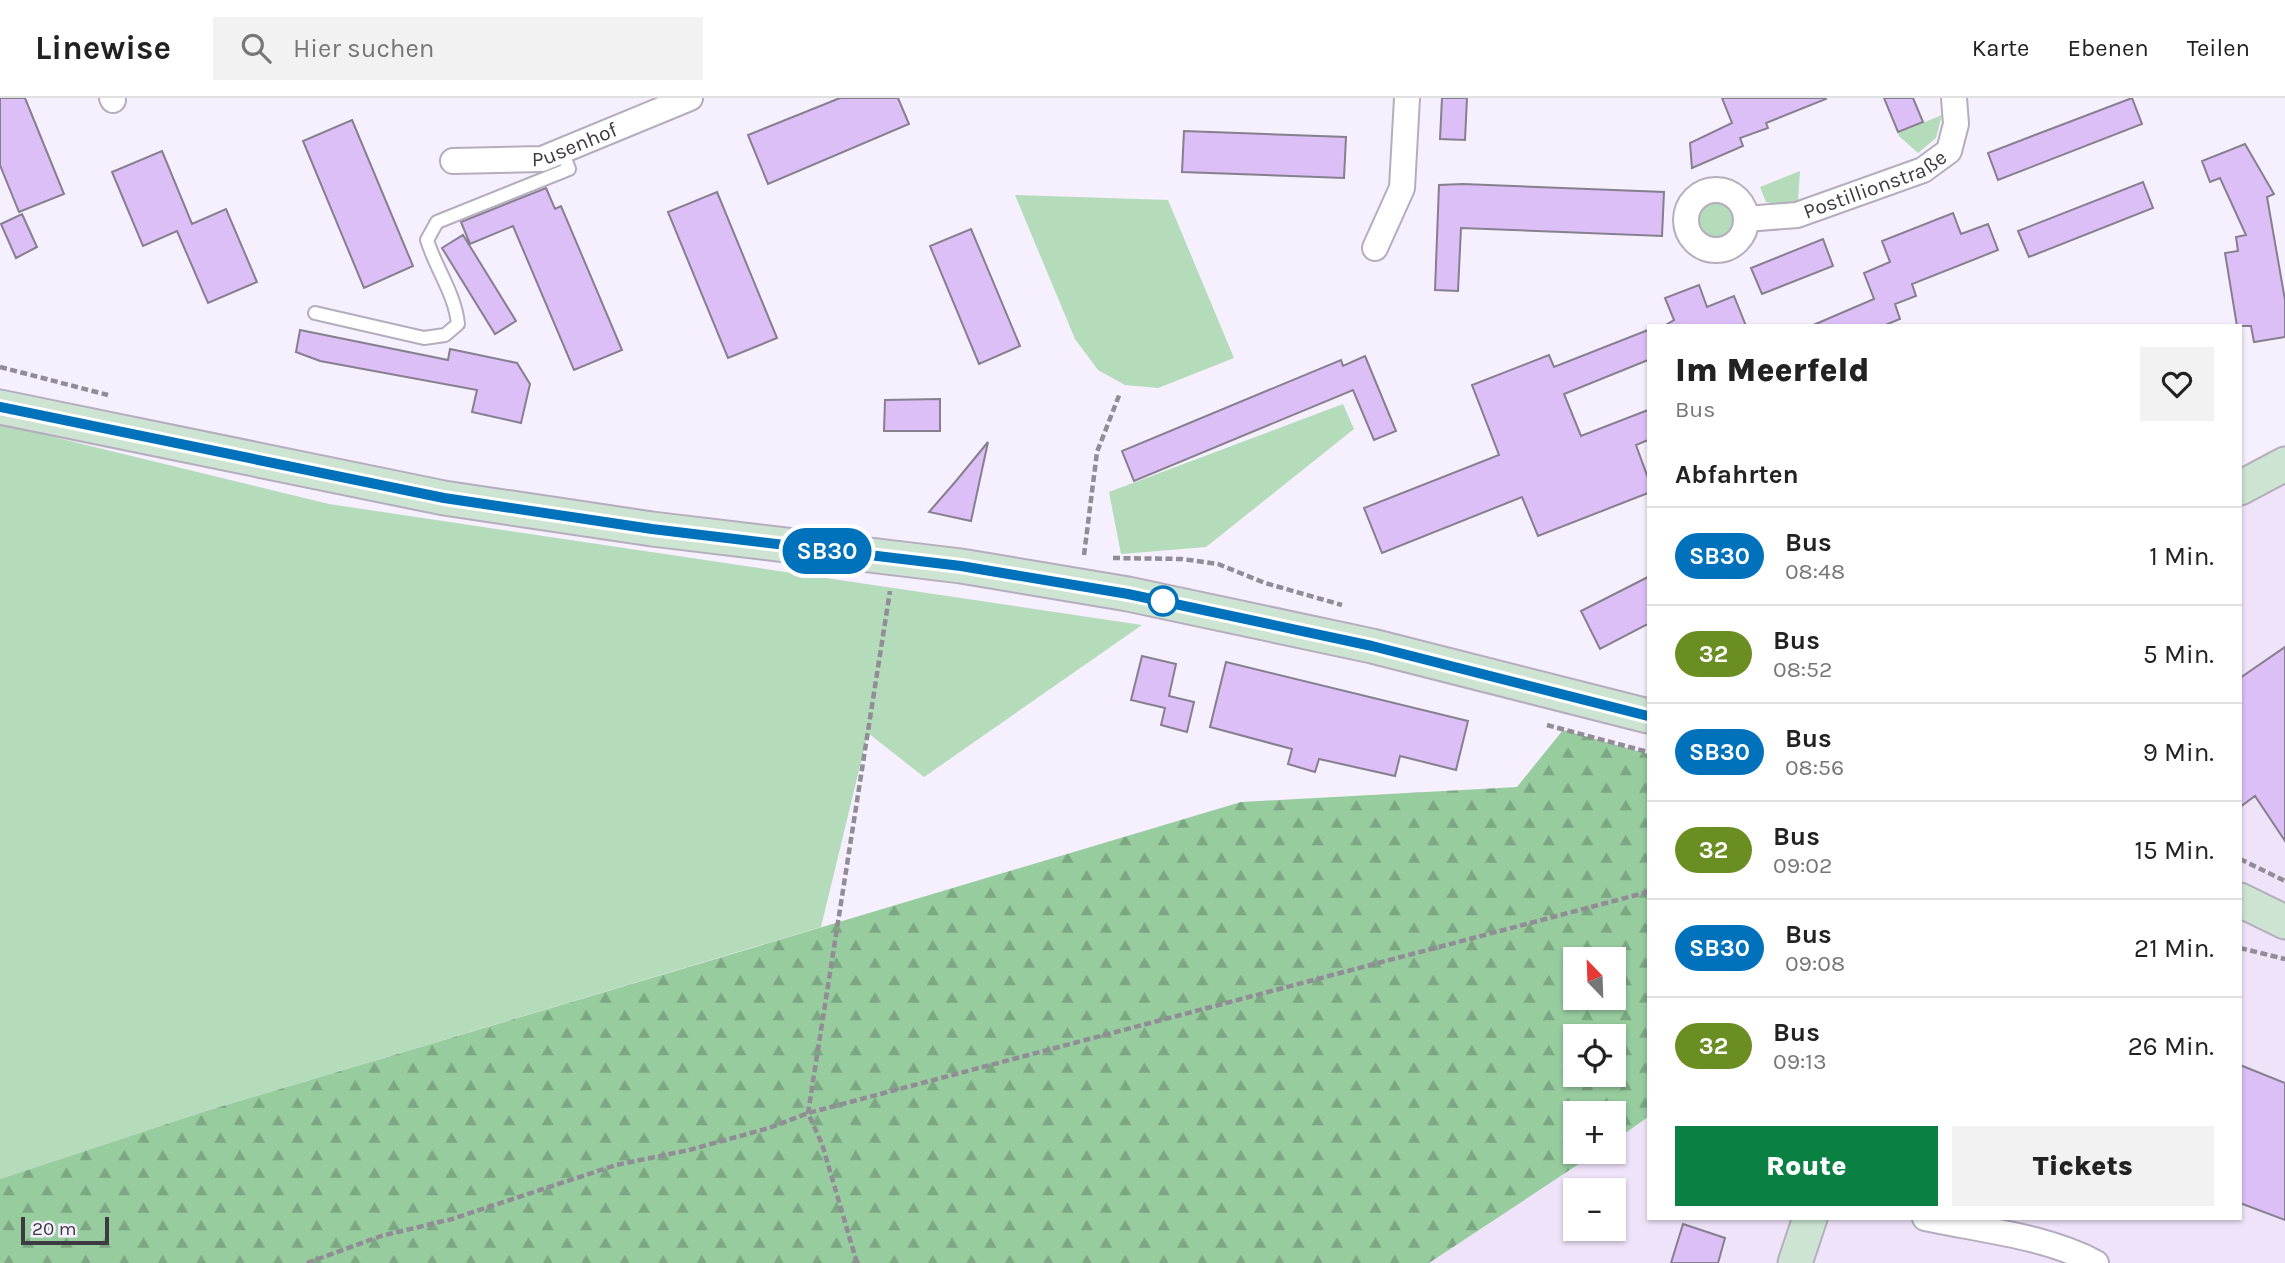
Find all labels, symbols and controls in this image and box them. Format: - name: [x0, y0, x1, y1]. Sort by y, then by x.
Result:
- search box: [213, 17, 703, 80]
- text: Linewise: [35, 29, 171, 67]
- icon: search: [237, 29, 275, 67]
- text: Hier suchen: [293, 33, 435, 64]
- text: Karte: [1972, 34, 2029, 62]
- text: Ebenen: [2067, 34, 2149, 62]
- text: Teilen: [2187, 34, 2250, 62]
- street label: Pusenhof: [532, 117, 621, 171]
- street label: Postillionstraße: [1800, 145, 1951, 224]
- button: heart: [2140, 347, 2214, 421]
- text: Im Meerfeld: [1675, 351, 1870, 389]
- text: Bus: [1675, 396, 1715, 423]
- text: Abfahrten: [1675, 459, 1799, 490]
- text: Bus: [1785, 527, 1832, 558]
- line badge: SB30: [778, 528, 876, 574]
- text: SB30: [797, 537, 857, 565]
- text: 1 Min.: [2149, 541, 2214, 572]
- text: SB30: [1689, 542, 1750, 570]
- text: 08:48: [1785, 558, 1845, 585]
- unlabelled marker: [1148, 586, 1178, 616]
- text: Bus: [1773, 625, 1820, 656]
- text: 5 Min.: [2143, 639, 2214, 670]
- text: 32: [1699, 640, 1728, 668]
- text: 08:52: [1773, 656, 1832, 683]
- text: Bus: [1785, 723, 1832, 754]
- text: 9 Min.: [2143, 737, 2214, 768]
- text: SB30: [1689, 738, 1750, 766]
- text: 08:56: [1785, 754, 1844, 781]
- text: Bus: [1773, 821, 1820, 852]
- text: 15 Min.: [2134, 835, 2214, 866]
- text: 32: [1699, 836, 1728, 864]
- text: 09:02: [1773, 852, 1832, 879]
- text: Bus: [1785, 919, 1832, 950]
- text: 21 Min.: [2134, 933, 2214, 964]
- text: SB30: [1689, 934, 1750, 962]
- north arrow: [1563, 947, 1626, 1010]
- map controls: [1563, 947, 1626, 1241]
- text: 09:08: [1785, 950, 1845, 977]
- text: Bus: [1773, 1017, 1820, 1048]
- button: locate: [1563, 1024, 1626, 1087]
- text: 26 Min.: [2128, 1031, 2214, 1062]
- text: 32: [1699, 1032, 1728, 1060]
- text: 09:13: [1773, 1048, 1826, 1075]
- button: +: [1563, 1101, 1626, 1164]
- button: Route: [1675, 1126, 1938, 1206]
- button: Tickets: [1952, 1126, 2214, 1206]
- button: −: [1563, 1178, 1626, 1241]
- scale bar: [21, 1214, 108, 1246]
- text: 20 m: [32, 1218, 77, 1240]

